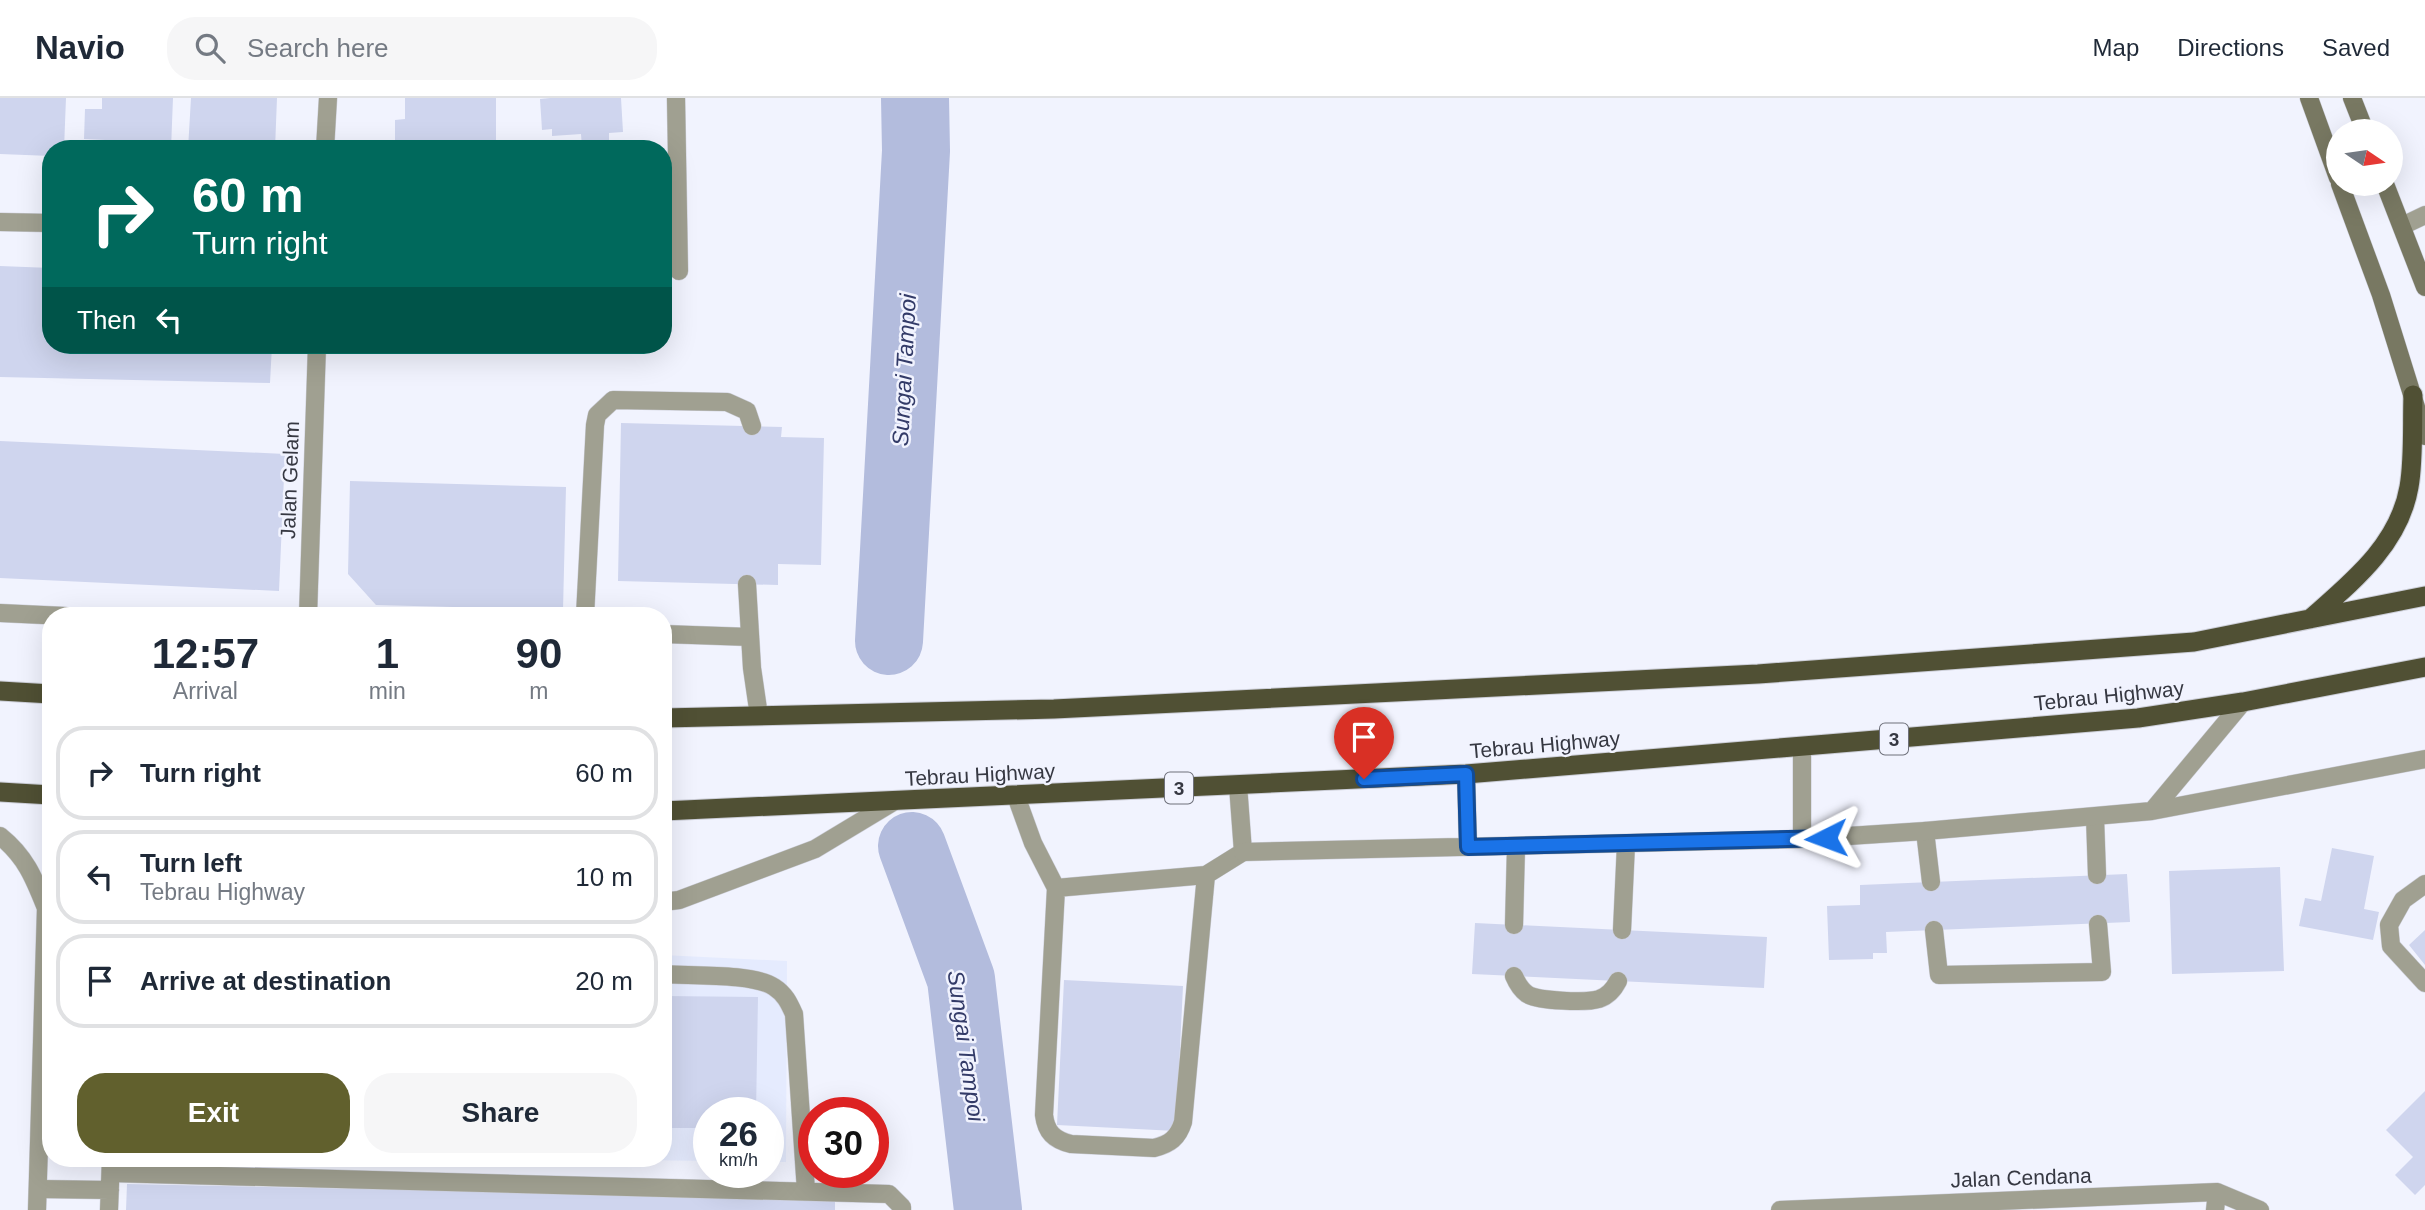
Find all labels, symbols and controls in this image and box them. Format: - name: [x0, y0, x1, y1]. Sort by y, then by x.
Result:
- search box: [167, 17, 657, 80]
- text: Navio: [35, 29, 125, 66]
- icon: search: [191, 29, 229, 67]
- text: Search here: [247, 33, 389, 63]
- text: Map: [2093, 34, 2139, 61]
- text: Directions: [2177, 34, 2284, 61]
- text: Saved: [2322, 34, 2390, 61]
- north arrow: [2326, 119, 2403, 196]
- map controls: [2326, 119, 2403, 196]
- icon: right: [77, 168, 168, 259]
- text: 60 m: [192, 168, 304, 222]
- text: Turn right: [192, 225, 328, 261]
- water label: Sungai Tampoi: [887, 292, 921, 447]
- icon: left: [150, 301, 188, 339]
- text: Then: [77, 305, 136, 335]
- street label: Jalan Gelam: [276, 421, 303, 539]
- text: 12:57: [152, 630, 259, 677]
- text: 1: [376, 630, 399, 677]
- text: 90: [516, 630, 562, 677]
- street label: Tebrau Highway: [2033, 676, 2186, 715]
- text: Arrival: [173, 678, 238, 704]
- text: min: [369, 678, 406, 704]
- text: m: [529, 678, 548, 704]
- pin: [1334, 707, 1394, 779]
- icon: arrive: [1345, 718, 1383, 756]
- road number: 3: [1880, 724, 1908, 754]
- street label: Tebrau Highway: [1469, 726, 1621, 763]
- icon: right: [81, 754, 119, 792]
- text: Turn right: [140, 758, 261, 788]
- text: 60 m: [575, 758, 633, 788]
- street label: Tebrau Highway: [904, 759, 1056, 790]
- road number: 3: [1165, 772, 1193, 804]
- position arrow: [1789, 801, 1863, 875]
- text: Turn left: [140, 848, 242, 878]
- icon: left: [81, 858, 119, 896]
- text: 10 m: [575, 862, 633, 892]
- text: Tebrau Highway: [140, 879, 305, 905]
- icon: arrive: [81, 962, 119, 1000]
- text: Arrive at destination: [140, 966, 391, 996]
- text: 20 m: [575, 966, 633, 996]
- water label: Sungai Tampoi: [943, 969, 990, 1124]
- button: Exit: [77, 1073, 350, 1153]
- button: Share: [364, 1073, 637, 1153]
- speed limit sign: 30: [798, 1097, 889, 1188]
- text: 26: [719, 1114, 758, 1153]
- text: km/h: [719, 1150, 758, 1170]
- street label: Jalan Cendana: [1950, 1164, 2092, 1191]

